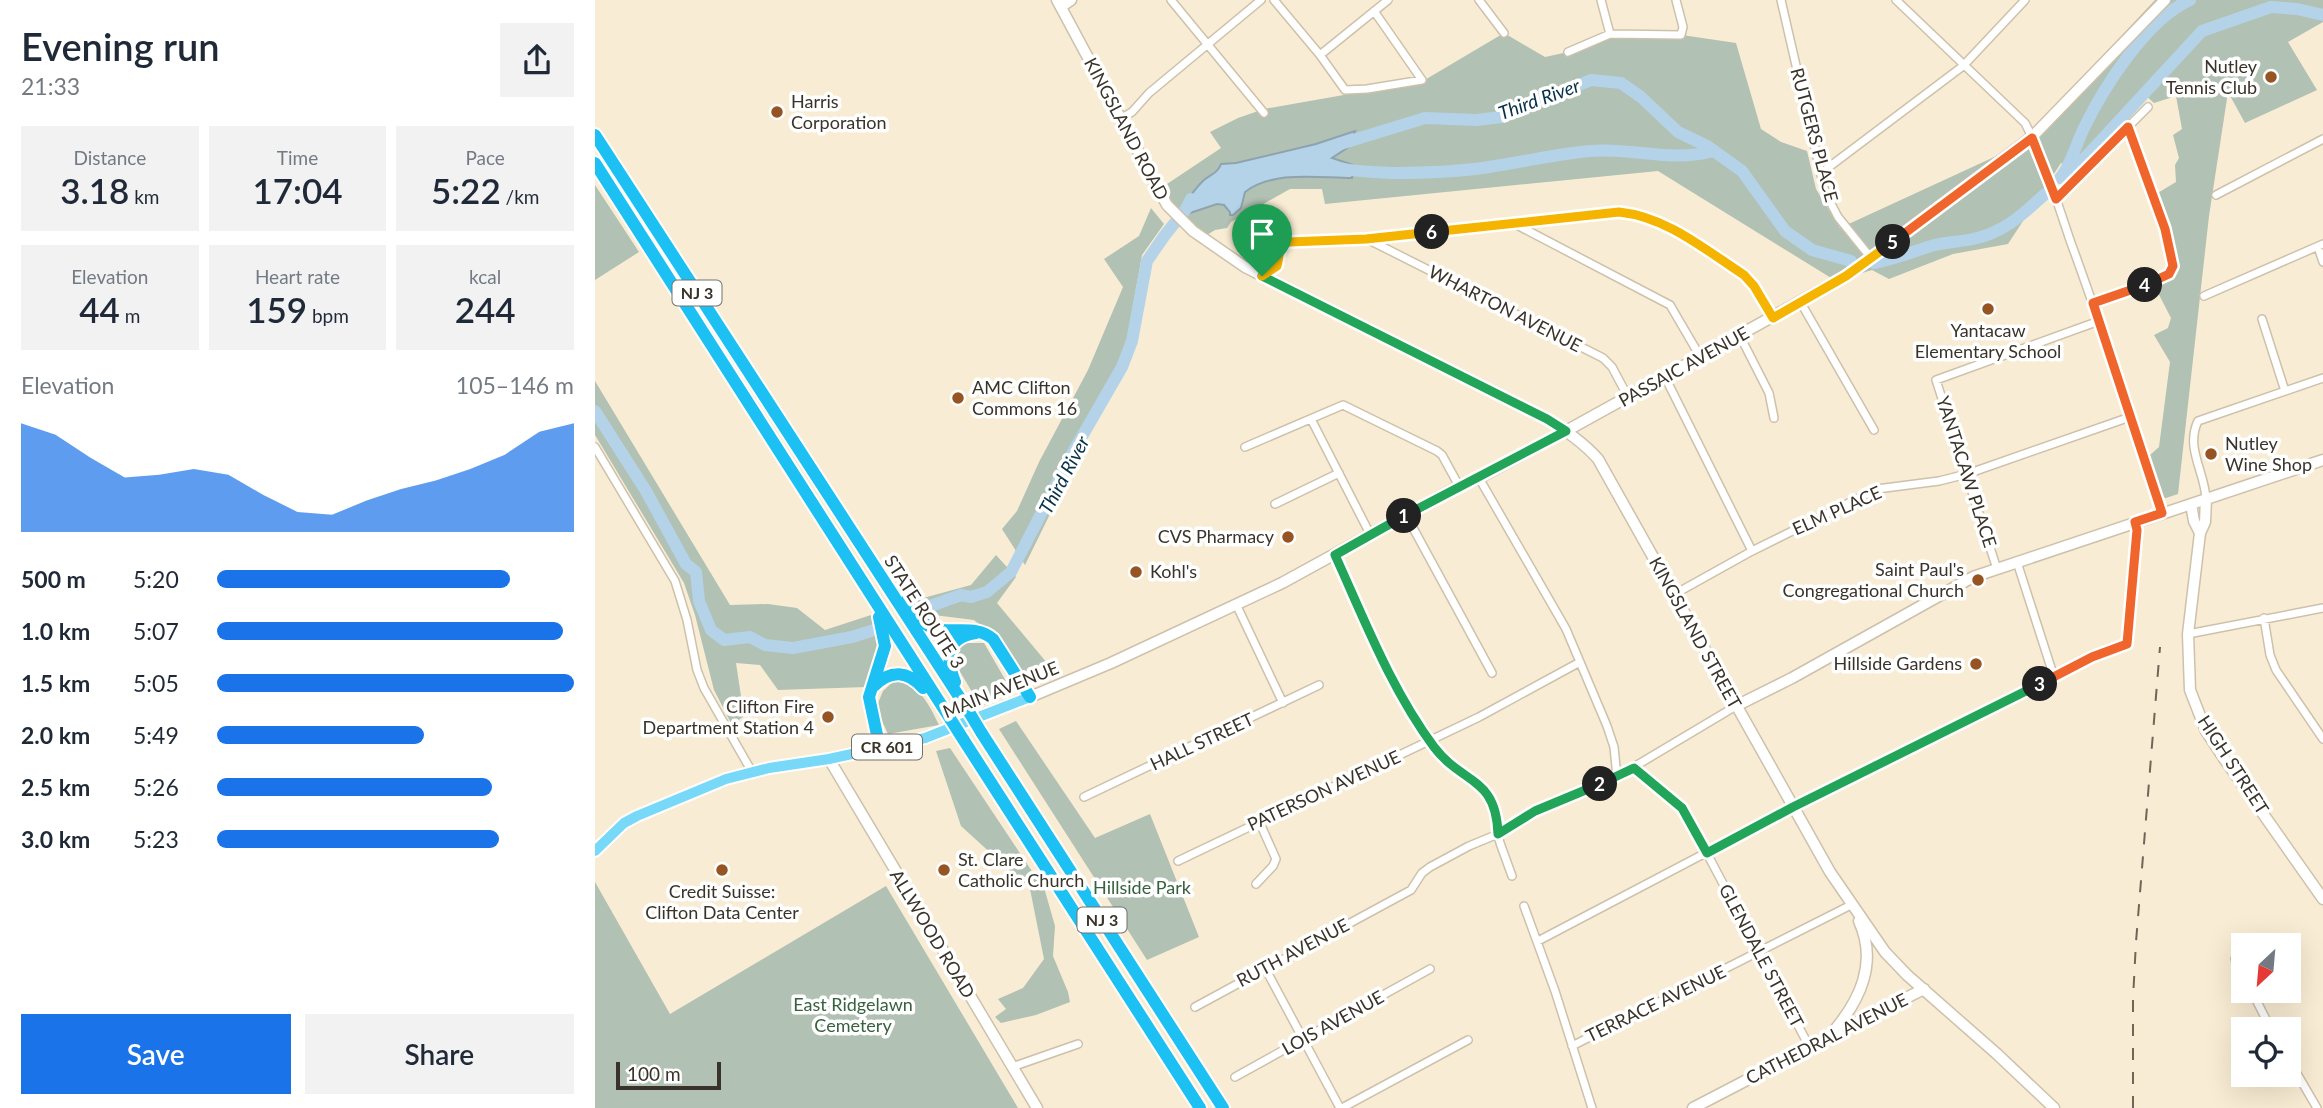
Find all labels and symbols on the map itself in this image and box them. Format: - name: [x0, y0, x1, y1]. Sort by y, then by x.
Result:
- street label: KINGSLAND ROAD: [1080, 54, 1174, 204]
- place label: Nutley Tennis Club: [2166, 55, 2258, 98]
- street label: RUTGERS PLACE: [1786, 65, 1843, 204]
- marker: Nutley Tennis Club: [2263, 69, 2279, 85]
- water label: Third River: [1495, 73, 1583, 124]
- place label: Harris Corporation: [791, 90, 886, 133]
- marker: Harris Corporation: [769, 104, 785, 120]
- pin: [1232, 204, 1292, 276]
- pin: 6: [1415, 215, 1449, 250]
- pin: 5: [1875, 224, 1911, 260]
- street label: WHARTON AVENUE: [1425, 260, 1586, 356]
- pin: 4: [2127, 268, 2163, 302]
- road number: NJ 3: [673, 280, 721, 306]
- marker: Yantacaw Elementary School: [1980, 301, 1996, 317]
- place label: Yantacaw Elementary School: [1915, 319, 2061, 362]
- street label: PASSAIC AVENUE: [1614, 321, 1753, 411]
- place label: AMC Clifton Commons 16: [972, 376, 1077, 419]
- marker: AMC Clifton Commons 16: [950, 390, 966, 406]
- street label: YANTACAW PLACE: [1932, 393, 2002, 550]
- water label: Third River: [1033, 431, 1094, 518]
- place label: Nutley Wine Shop: [2225, 432, 2312, 475]
- marker: Nutley Wine Shop: [2203, 446, 2219, 462]
- street label: ELM PLACE: [1789, 481, 1885, 540]
- pin: 1: [1387, 498, 1421, 534]
- place label: CVS Pharmacy: [1158, 525, 1275, 547]
- marker: CVS Pharmacy: [1280, 529, 1296, 545]
- street label: STATE ROUTE 3: [880, 551, 970, 672]
- street label: KINGSLAND STREET: [1645, 553, 1747, 713]
- place label: Saint Paul's Congregational Church: [1783, 558, 1964, 601]
- place label: Kohl's: [1150, 560, 1197, 582]
- marker: Kohl's: [1128, 564, 1144, 580]
- marker: Saint Paul's Congregational Church: [1970, 572, 1986, 588]
- place label: Hillside Gardens: [1834, 652, 1962, 674]
- street label: MAIN AVENUE: [940, 656, 1062, 722]
- marker: Hillside Gardens: [1968, 656, 1984, 672]
- pin: 3: [2023, 666, 2057, 702]
- place label: Clifton Fire Department Station 4: [643, 695, 814, 738]
- street label: HALL STREET: [1146, 707, 1257, 775]
- marker: Clifton Fire Department Station 4: [820, 709, 836, 725]
- street label: HIGH STREET: [2194, 711, 2274, 818]
- road number: CR 601: [852, 734, 922, 760]
- street label: PATERSON AVENUE: [1244, 745, 1404, 835]
- pin: 2: [1583, 766, 1618, 802]
- place label: St. Clare Catholic Church: [958, 848, 1084, 891]
- marker: Credit Suisse: Clifton Data Center: [714, 862, 730, 878]
- marker: St. Clare Catholic Church: [936, 862, 952, 878]
- street label: ALLWOOD ROAD: [886, 865, 980, 1002]
- park label: Hillside Park: [1093, 876, 1192, 898]
- place label: Credit Suisse: Clifton Data Center: [645, 880, 799, 923]
- street label: GLENDALE STREET: [1715, 880, 1809, 1031]
- road number: NJ 3: [1077, 908, 1127, 932]
- street label: RUTH AVENUE: [1233, 913, 1352, 991]
- north arrow: [2231, 933, 2301, 1003]
- street label: TERRACE AVENUE: [1582, 960, 1729, 1047]
- street label: LOIS AVENUE: [1278, 985, 1387, 1059]
- street label: CATHEDRAL AVENUE: [1742, 988, 1911, 1088]
- park label: East Ridgelawn Cemetery: [793, 993, 913, 1036]
- scale bar: [616, 1059, 721, 1091]

